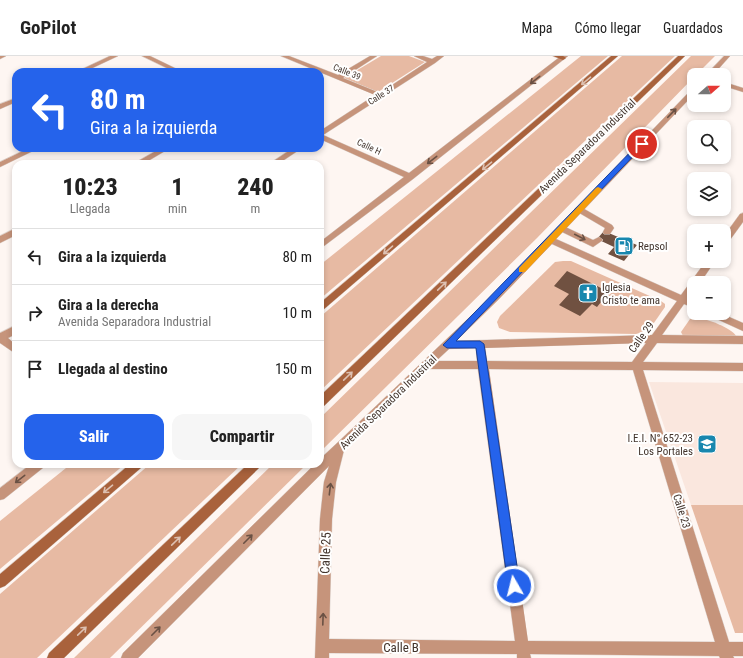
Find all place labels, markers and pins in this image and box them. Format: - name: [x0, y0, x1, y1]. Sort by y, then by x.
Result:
- pin: [625, 127, 659, 161]
- fuel station icon: Repsol: [613, 235, 635, 257]
- place label: Repsol: [638, 240, 667, 253]
- place label: Iglesia Cristo te ama: [602, 281, 660, 307]
- church icon: Iglesia Cristo te ama: [577, 282, 599, 304]
- place label: I.E.I. N° 652-23 Los Portales: [627, 432, 693, 458]
- school or university icon: I.E.I. N° 652-23 Los Portales: [696, 433, 718, 455]

